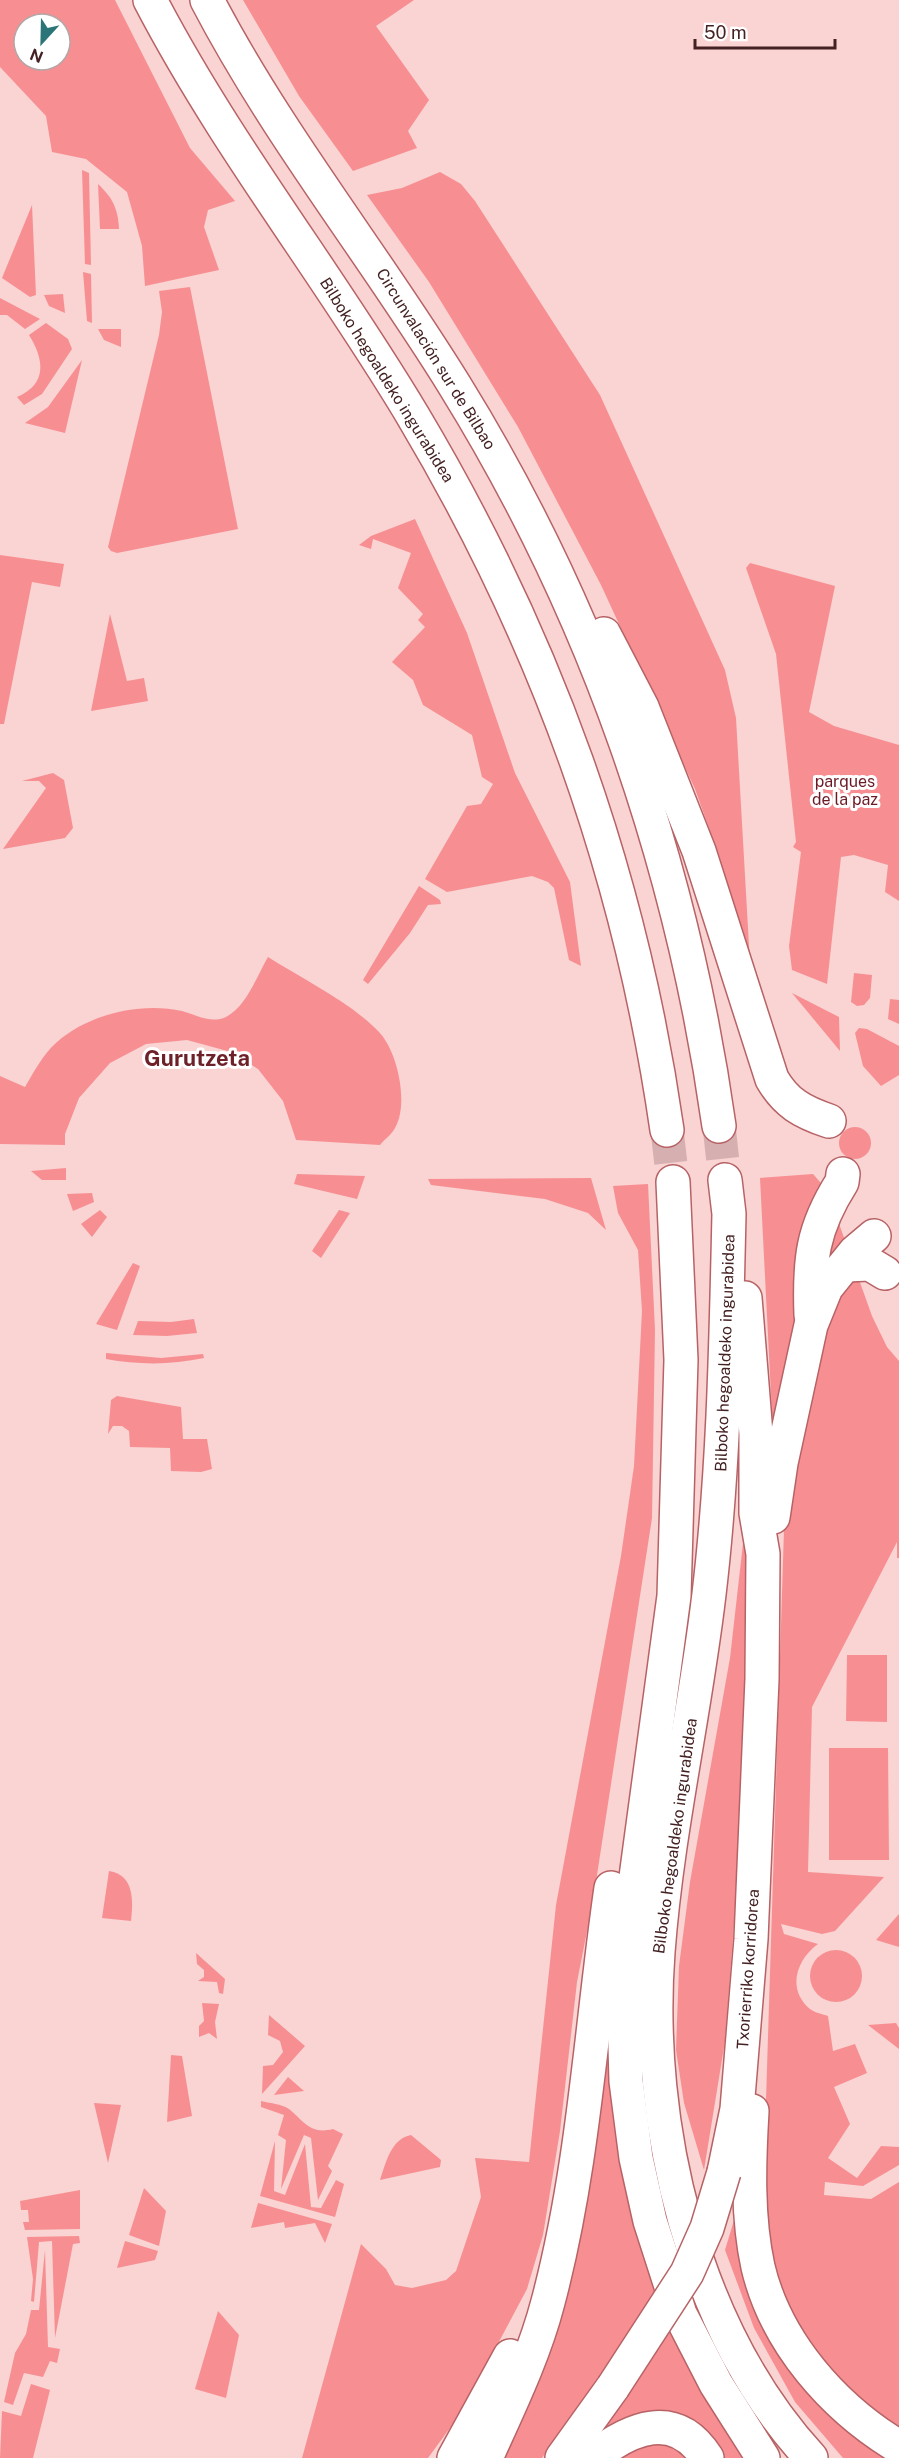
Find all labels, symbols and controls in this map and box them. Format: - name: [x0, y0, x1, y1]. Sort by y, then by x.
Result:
- north arrow: [12, 12, 72, 72]
- scale bar: [695, 12, 834, 50]
- text: 50 m: [704, 22, 747, 43]
- text: N: [27, 44, 46, 67]
- street label: Circunvalación sur de Bilbao: [372, 265, 500, 453]
- street label: Bilboko hegoaldeko ingurabidea: [316, 274, 458, 486]
- park label: parques de la paz: [812, 772, 878, 809]
- district label: Gurutzeta: [144, 1045, 250, 1071]
- street label: Bilboko hegoaldeko ingurabidea: [711, 1234, 739, 1472]
- street label: Bilboko hegoaldeko ingurabidea: [649, 1717, 701, 1955]
- street label: Txorierriko korridorea: [733, 1888, 763, 2050]

